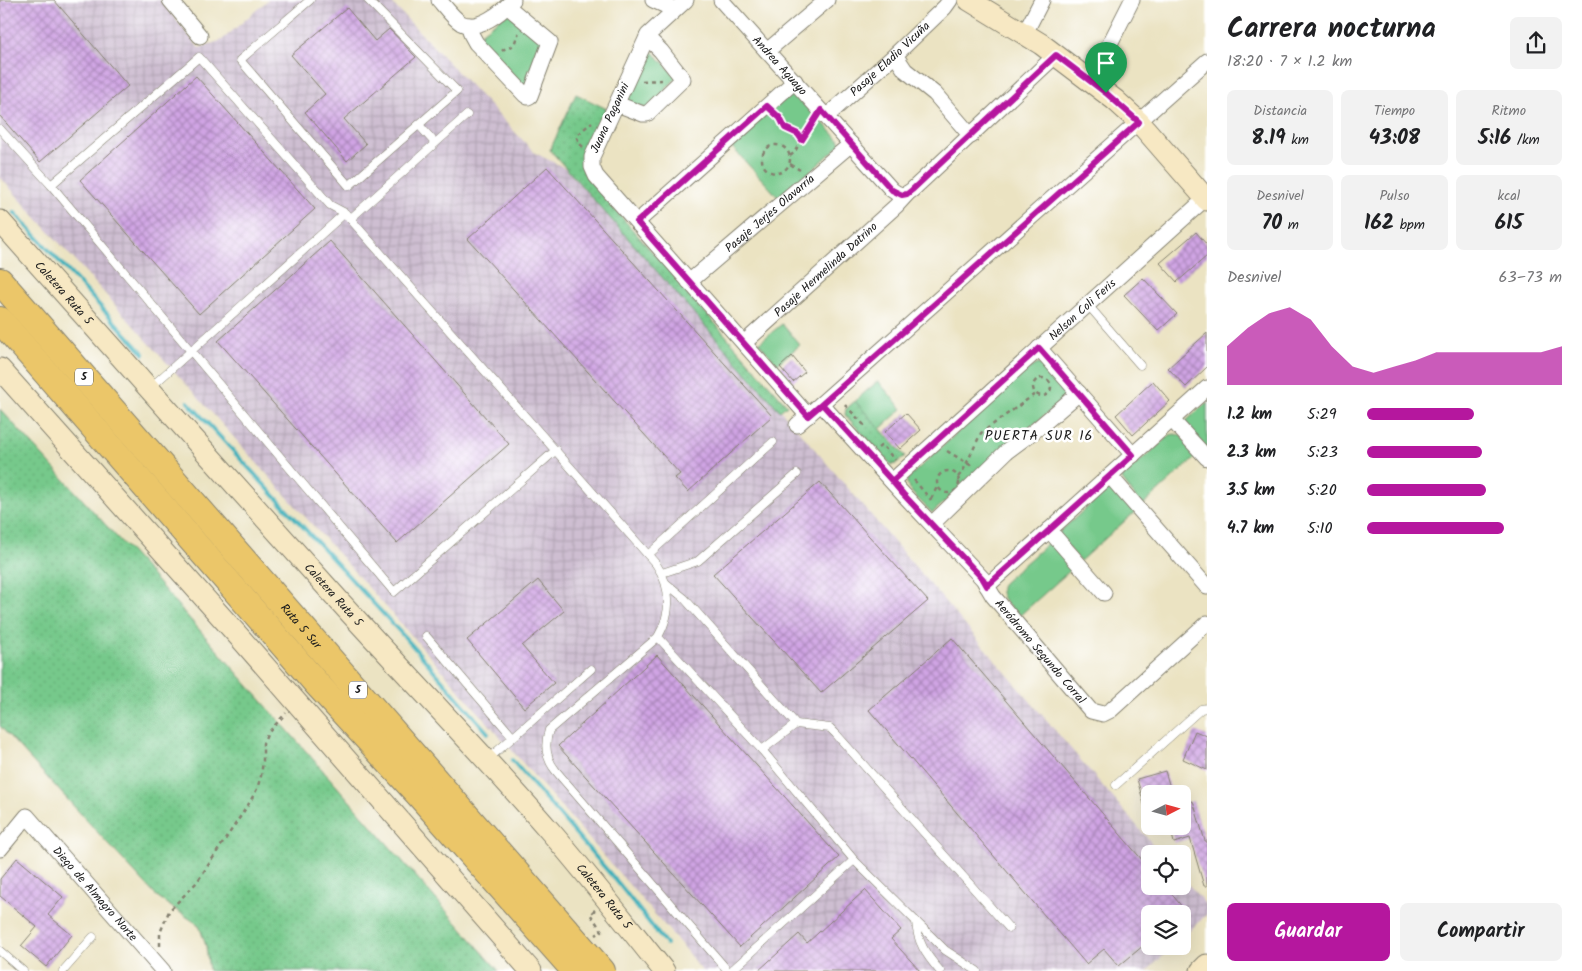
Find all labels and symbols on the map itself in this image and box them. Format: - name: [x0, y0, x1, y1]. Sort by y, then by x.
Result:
- street label: Pasaje Eladio Vicuña: [845, 17, 935, 101]
- street label: Andrea Aguayo: [748, 31, 812, 100]
- pin: [1085, 42, 1127, 93]
- street label: Juana Paganini: [585, 79, 635, 156]
- street label: Pasaje Jerjes Olavarría: [721, 169, 819, 257]
- street label: Pasaje Hermelinda Datrino: [770, 217, 882, 321]
- street label: Caletera Ruta 5: [30, 257, 99, 330]
- street label: Nelson Coli Feris: [1044, 274, 1120, 345]
- road number: 5: [75, 368, 93, 386]
- district label: PUERTA SUR 16: [985, 425, 1093, 447]
- street label: Caletera Ruta 5: [300, 559, 369, 632]
- street label: Aeródromo Segundo Corral: [990, 595, 1090, 708]
- street label: Ruta 5 Sur: [276, 599, 327, 654]
- road number: 5: [349, 682, 367, 698]
- north arrow: [1141, 785, 1191, 835]
- street label: Diego de Almagro Norte: [48, 842, 143, 946]
- street label: Caletera Ruta 5: [571, 859, 637, 935]

